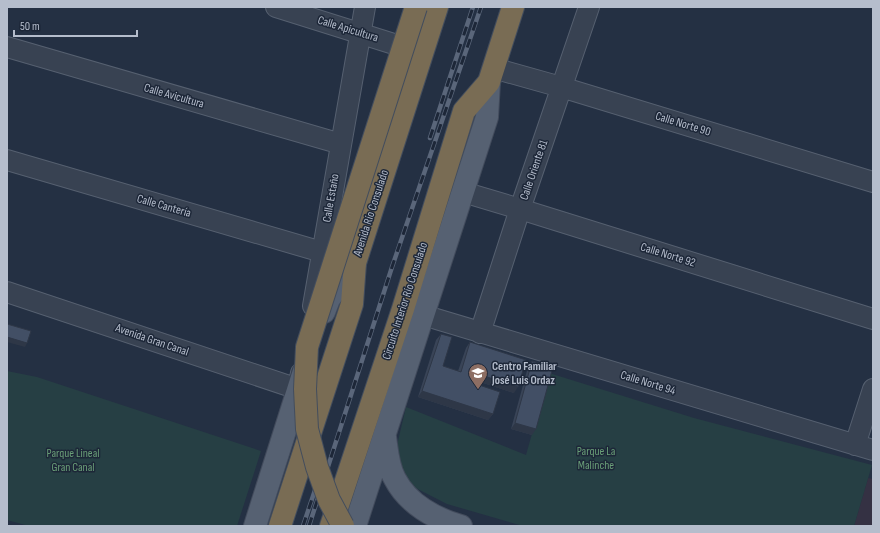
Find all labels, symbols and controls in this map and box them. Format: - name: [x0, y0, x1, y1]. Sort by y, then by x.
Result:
- scale bar: [14, 12, 137, 38]
- street label: Calle Apicultura: [316, 13, 380, 45]
- text: 50 m: [20, 19, 40, 34]
- street label: Calle Avicultura: [142, 80, 206, 112]
- street label: Calle Norte 90: [654, 108, 712, 140]
- street label: Calle Oriente 81: [517, 137, 552, 202]
- street label: Avenida Río Consulado: [350, 168, 392, 259]
- street label: Calle Estaño: [319, 173, 343, 223]
- street label: Calle Cantería: [135, 191, 193, 221]
- street label: Circuito Interior Río Consulado: [379, 240, 431, 362]
- street label: Calle Norte 92: [639, 240, 697, 270]
- street label: Avenida Gran Canal: [112, 320, 191, 360]
- place label: Centro Familiar José Luis Ordaz: [491, 359, 557, 388]
- school or university icon: Centro Familiar José Luis Ordaz: [467, 362, 489, 390]
- street label: Calle Norte 94: [619, 368, 677, 398]
- park label: Parque La Malinche: [577, 444, 616, 473]
- park label: Parque Lineal Gran Canal: [46, 446, 100, 475]

